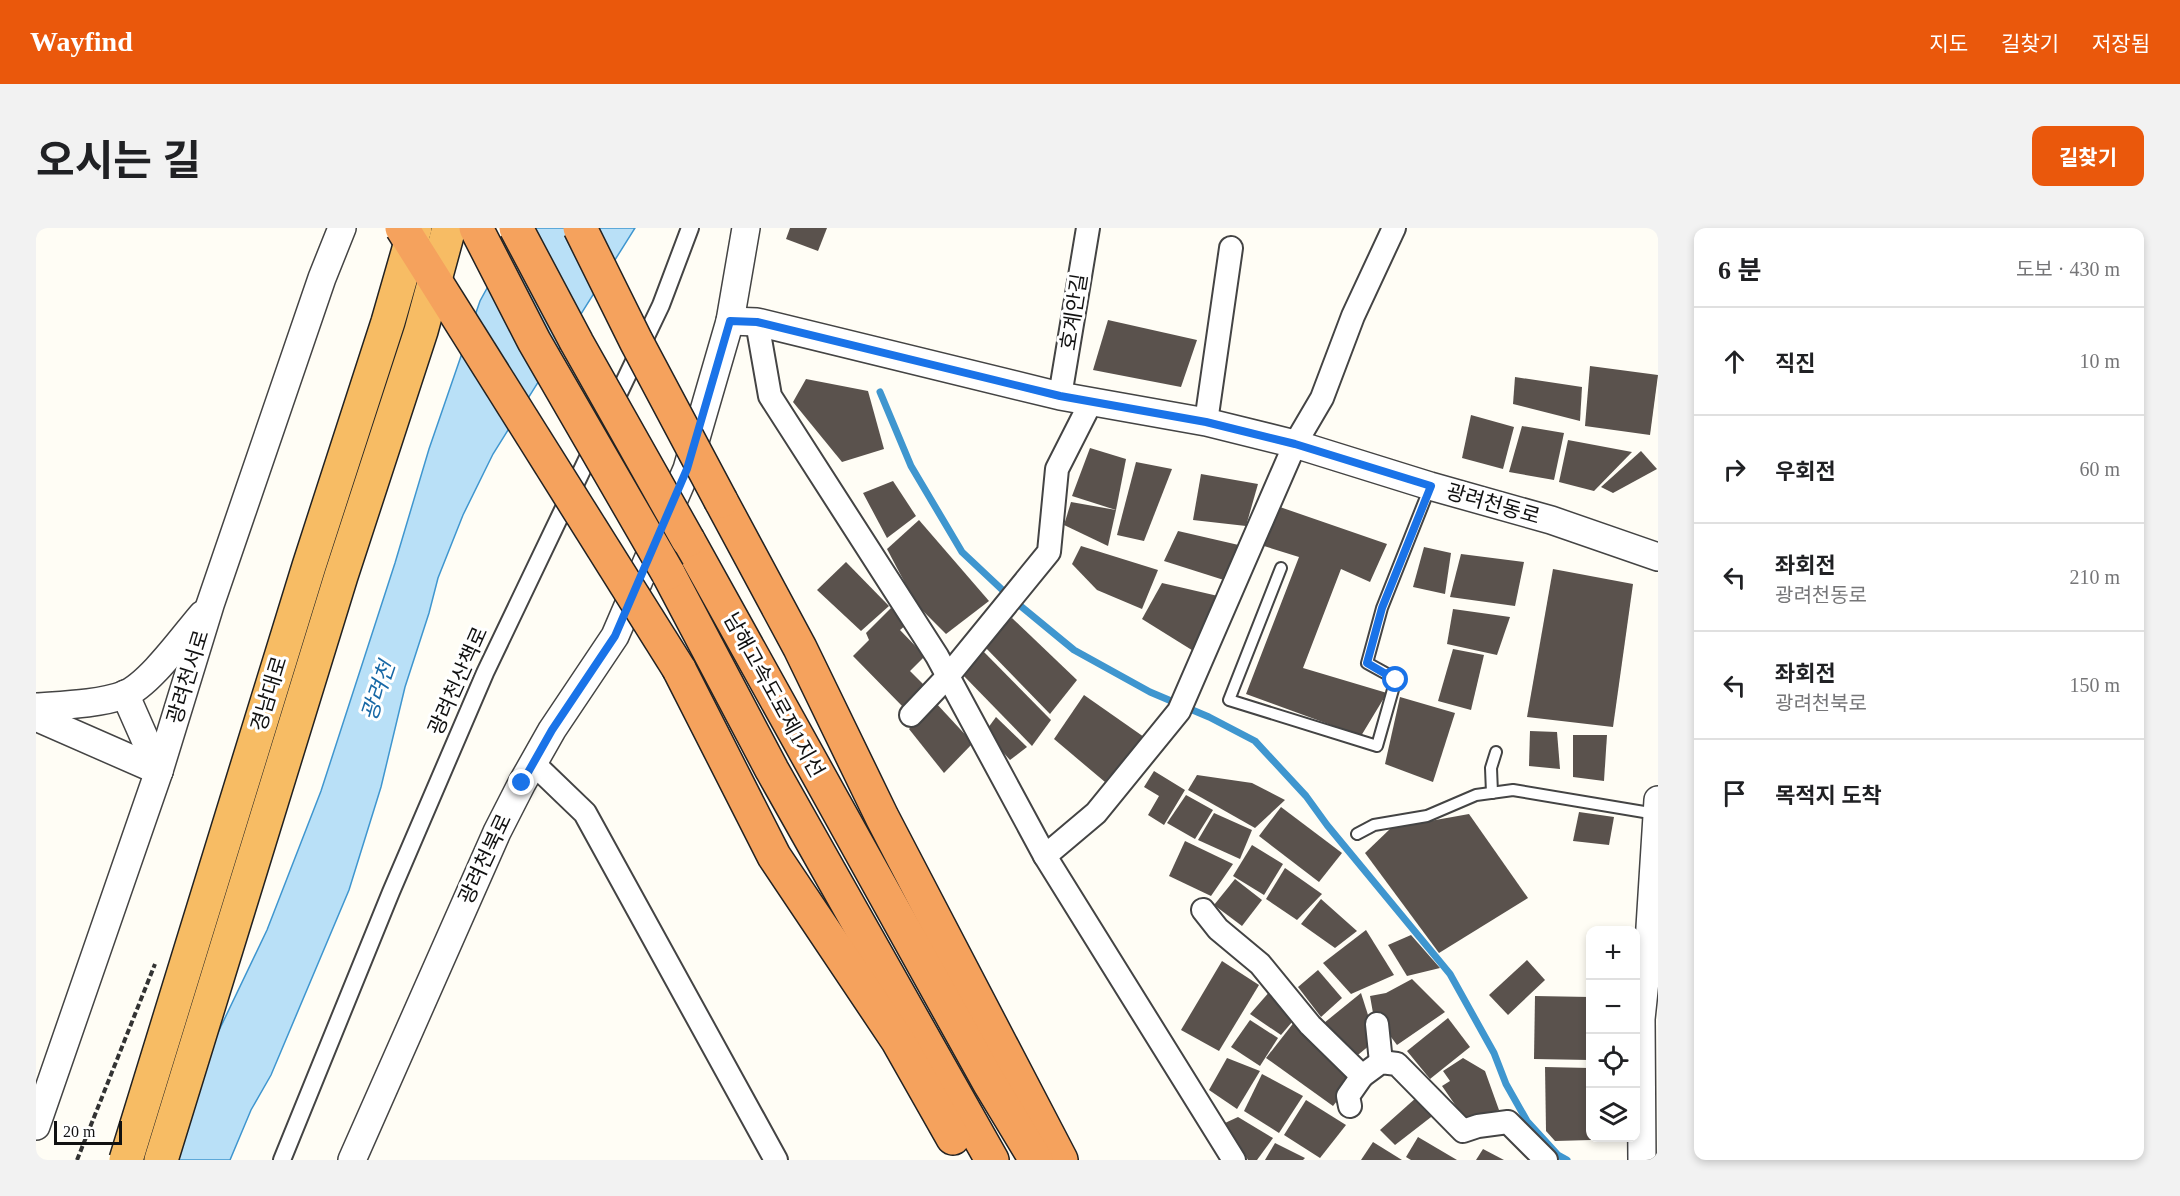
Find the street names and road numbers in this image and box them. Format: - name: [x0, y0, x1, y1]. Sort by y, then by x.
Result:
- street label: 호계안길: [1056, 272, 1092, 352]
- street label: 광려천동로: [1443, 479, 1543, 529]
- street label: 남해고속도로제1지선: [719, 609, 829, 781]
- street label: 광려천산책로: [423, 623, 493, 739]
- street label: 광려천서로: [162, 627, 214, 727]
- street label: 경남대로: [246, 654, 292, 734]
- street label: 광려천북로: [454, 810, 516, 908]

